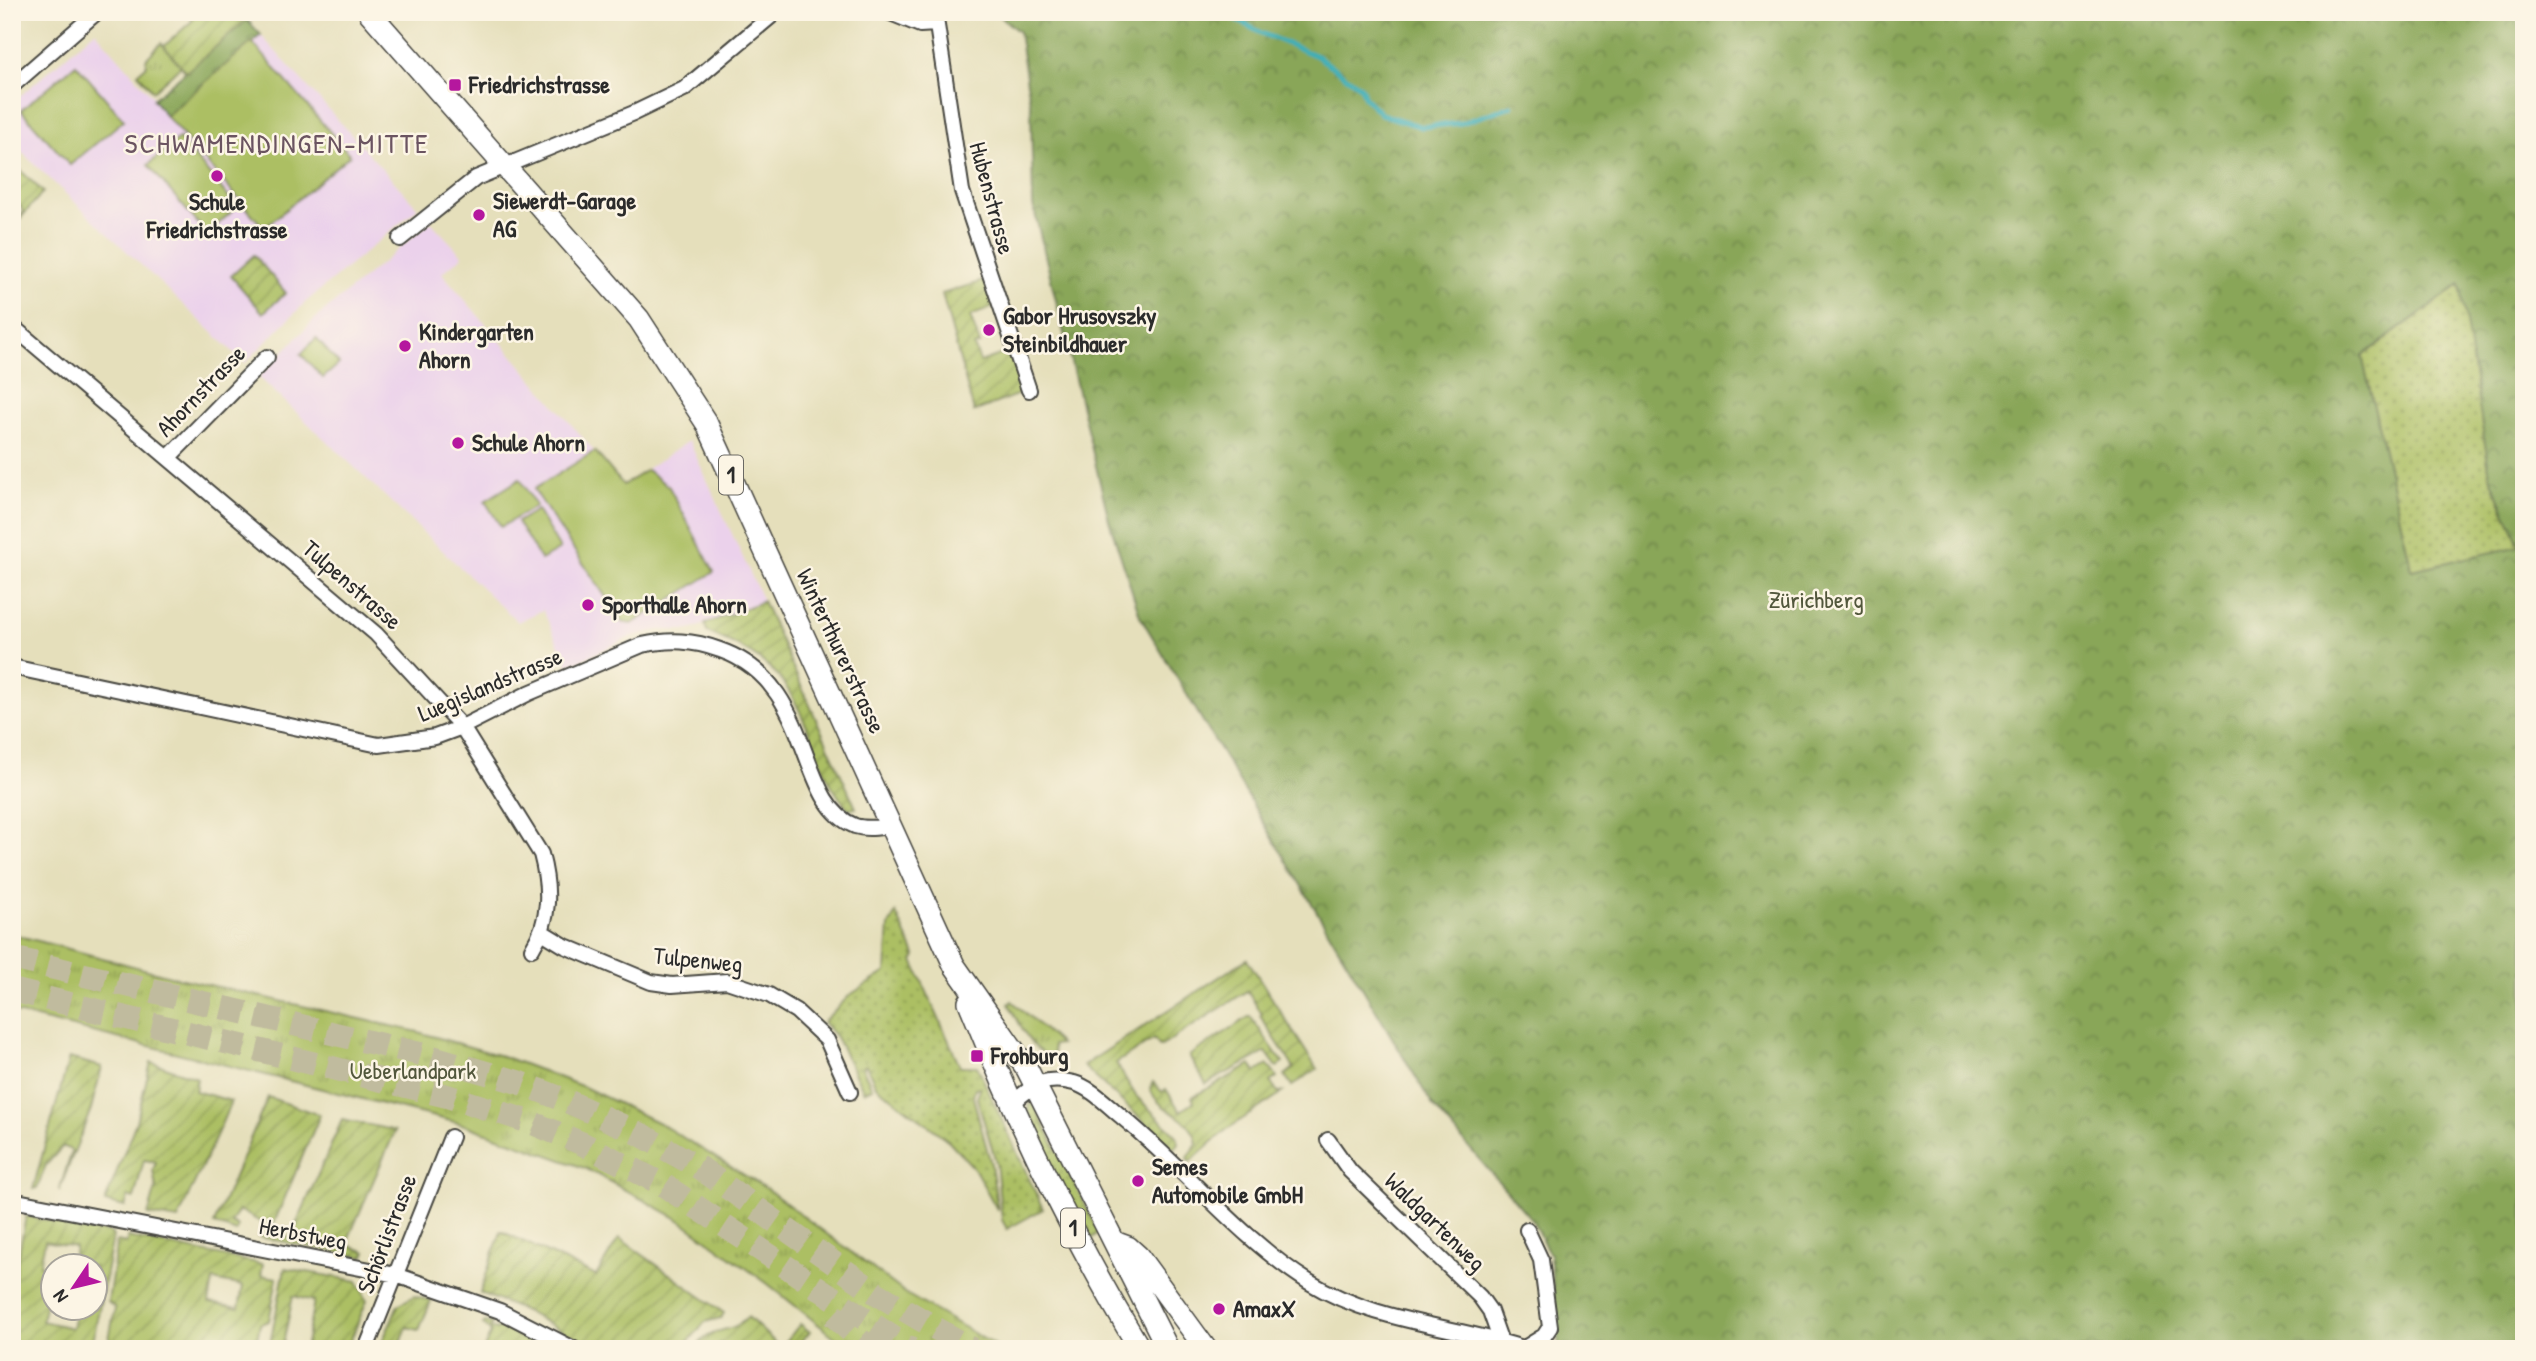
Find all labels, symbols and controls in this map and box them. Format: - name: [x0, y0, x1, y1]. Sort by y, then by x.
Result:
- place label: Friedrichstrasse: [468, 68, 610, 100]
- marker: Friedrichstrasse: [447, 77, 463, 93]
- district label: SCHWAMENDINGEN-MITTE: [125, 124, 429, 162]
- street label: Hubenstrasse: [963, 138, 1023, 258]
- marker: Schule Friedrichstrasse: [209, 168, 225, 184]
- place label: Siewerdt-Garage AG: [493, 184, 636, 244]
- place label: Schule Friedrichstrasse: [146, 185, 288, 245]
- marker: Siewerdt-Garage AG: [471, 207, 487, 223]
- place label: Gabor Hrusovszky Steinbildhauer: [1003, 299, 1156, 359]
- place label: Kindergarten Ahorn: [419, 315, 534, 375]
- marker: Gabor Hrusovszky Steinbildhauer: [981, 322, 997, 338]
- street label: Ahornstrasse: [149, 337, 252, 443]
- marker: Kindergarten Ahorn: [397, 338, 413, 354]
- place label: Schule Ahorn: [472, 426, 585, 458]
- marker: Schule Ahorn: [450, 435, 466, 451]
- road number: 1: [719, 456, 743, 495]
- street label: Tulpenstrasse: [296, 532, 410, 637]
- street label: Winterthurerstrasse: [790, 563, 894, 738]
- park label: Zürichberg: [1768, 583, 1864, 615]
- place label: Sporthalle Ahorn: [602, 588, 747, 621]
- marker: Sporthalle Ahorn: [580, 597, 596, 613]
- street label: Luegislandstrasse: [413, 639, 567, 729]
- street label: Tulpenweg: [652, 938, 744, 980]
- place label: Frohburg: [990, 1039, 1069, 1072]
- marker: Frohburg: [969, 1048, 985, 1064]
- park label: Ueberlandpark: [350, 1054, 476, 1086]
- place label: Semes Automobile GmbH: [1152, 1150, 1303, 1210]
- street label: Waldgartenweg: [1378, 1165, 1493, 1278]
- street label: Schörlistrasse: [349, 1169, 424, 1298]
- marker: Semes Automobile GmbH: [1130, 1173, 1146, 1189]
- road number: 1: [1061, 1208, 1085, 1247]
- street label: Herbstweg: [257, 1209, 350, 1257]
- north arrow: [38, 1252, 108, 1322]
- text: N: [47, 1285, 74, 1308]
- place label: AmaxX: [1233, 1292, 1296, 1324]
- marker: AmaxX: [1211, 1301, 1227, 1317]

